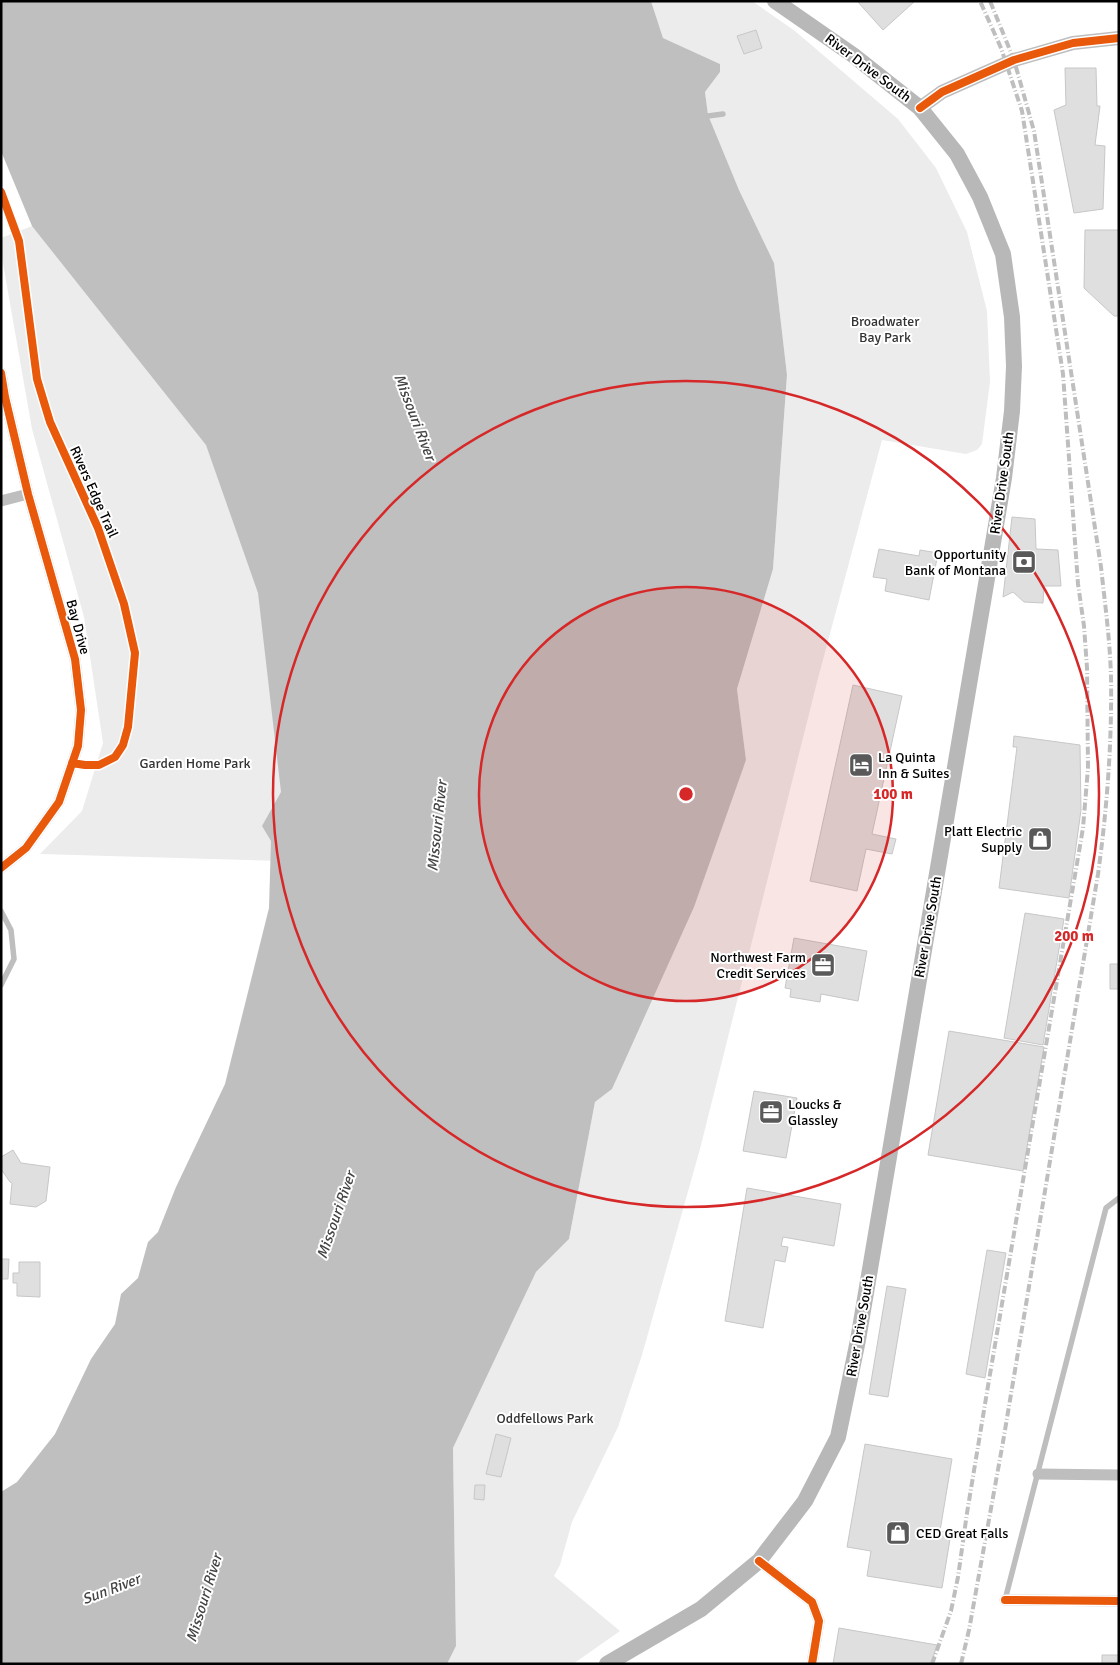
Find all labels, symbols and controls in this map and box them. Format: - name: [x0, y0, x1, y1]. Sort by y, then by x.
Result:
- street label: River Drive South: [822, 30, 914, 106]
- park label: Broadwater Bay Park: [851, 313, 920, 346]
- water label: Missouri River: [390, 371, 441, 465]
- street label: River Drive South: [986, 431, 1018, 535]
- street label: Rivers Edge Trail: [66, 444, 122, 540]
- place label: Opportunity Bank of Montana: [905, 546, 1006, 579]
- bank icon: Opportunity Bank of Montana: [1011, 549, 1037, 575]
- street label: Bay Drive: [62, 598, 94, 656]
- place label: La Quinta Inn & Suites: [878, 749, 949, 782]
- hotel icon: La Quinta Inn & Suites: [848, 752, 874, 778]
- park label: Garden Home Park: [139, 755, 251, 772]
- water label: Missouri River: [423, 777, 451, 872]
- centre of rings: [677, 785, 695, 803]
- text: 100 m: [873, 785, 913, 803]
- place label: Platt Electric Supply: [944, 823, 1022, 856]
- shop icon: Platt Electric Supply: [1027, 826, 1053, 852]
- street label: River Drive South: [911, 875, 945, 979]
- text: 200 m: [1054, 927, 1094, 945]
- place label: Northwest Farm Credit Services: [710, 949, 806, 982]
- office icon: Northwest Farm Credit Services: [810, 952, 836, 978]
- place label: Loucks & Glassley: [788, 1096, 842, 1129]
- office icon: Loucks & Glassley: [758, 1099, 784, 1125]
- water label: Missouri River: [313, 1167, 360, 1261]
- street label: River Drive South: [843, 1274, 877, 1378]
- park label: Oddfellows Park: [497, 1410, 593, 1427]
- shop icon: CED Great Falls: [885, 1520, 911, 1546]
- place label: CED Great Falls: [916, 1525, 1008, 1542]
- water label: Missouri River: [182, 1549, 227, 1644]
- water label: Sun River: [79, 1569, 145, 1608]

